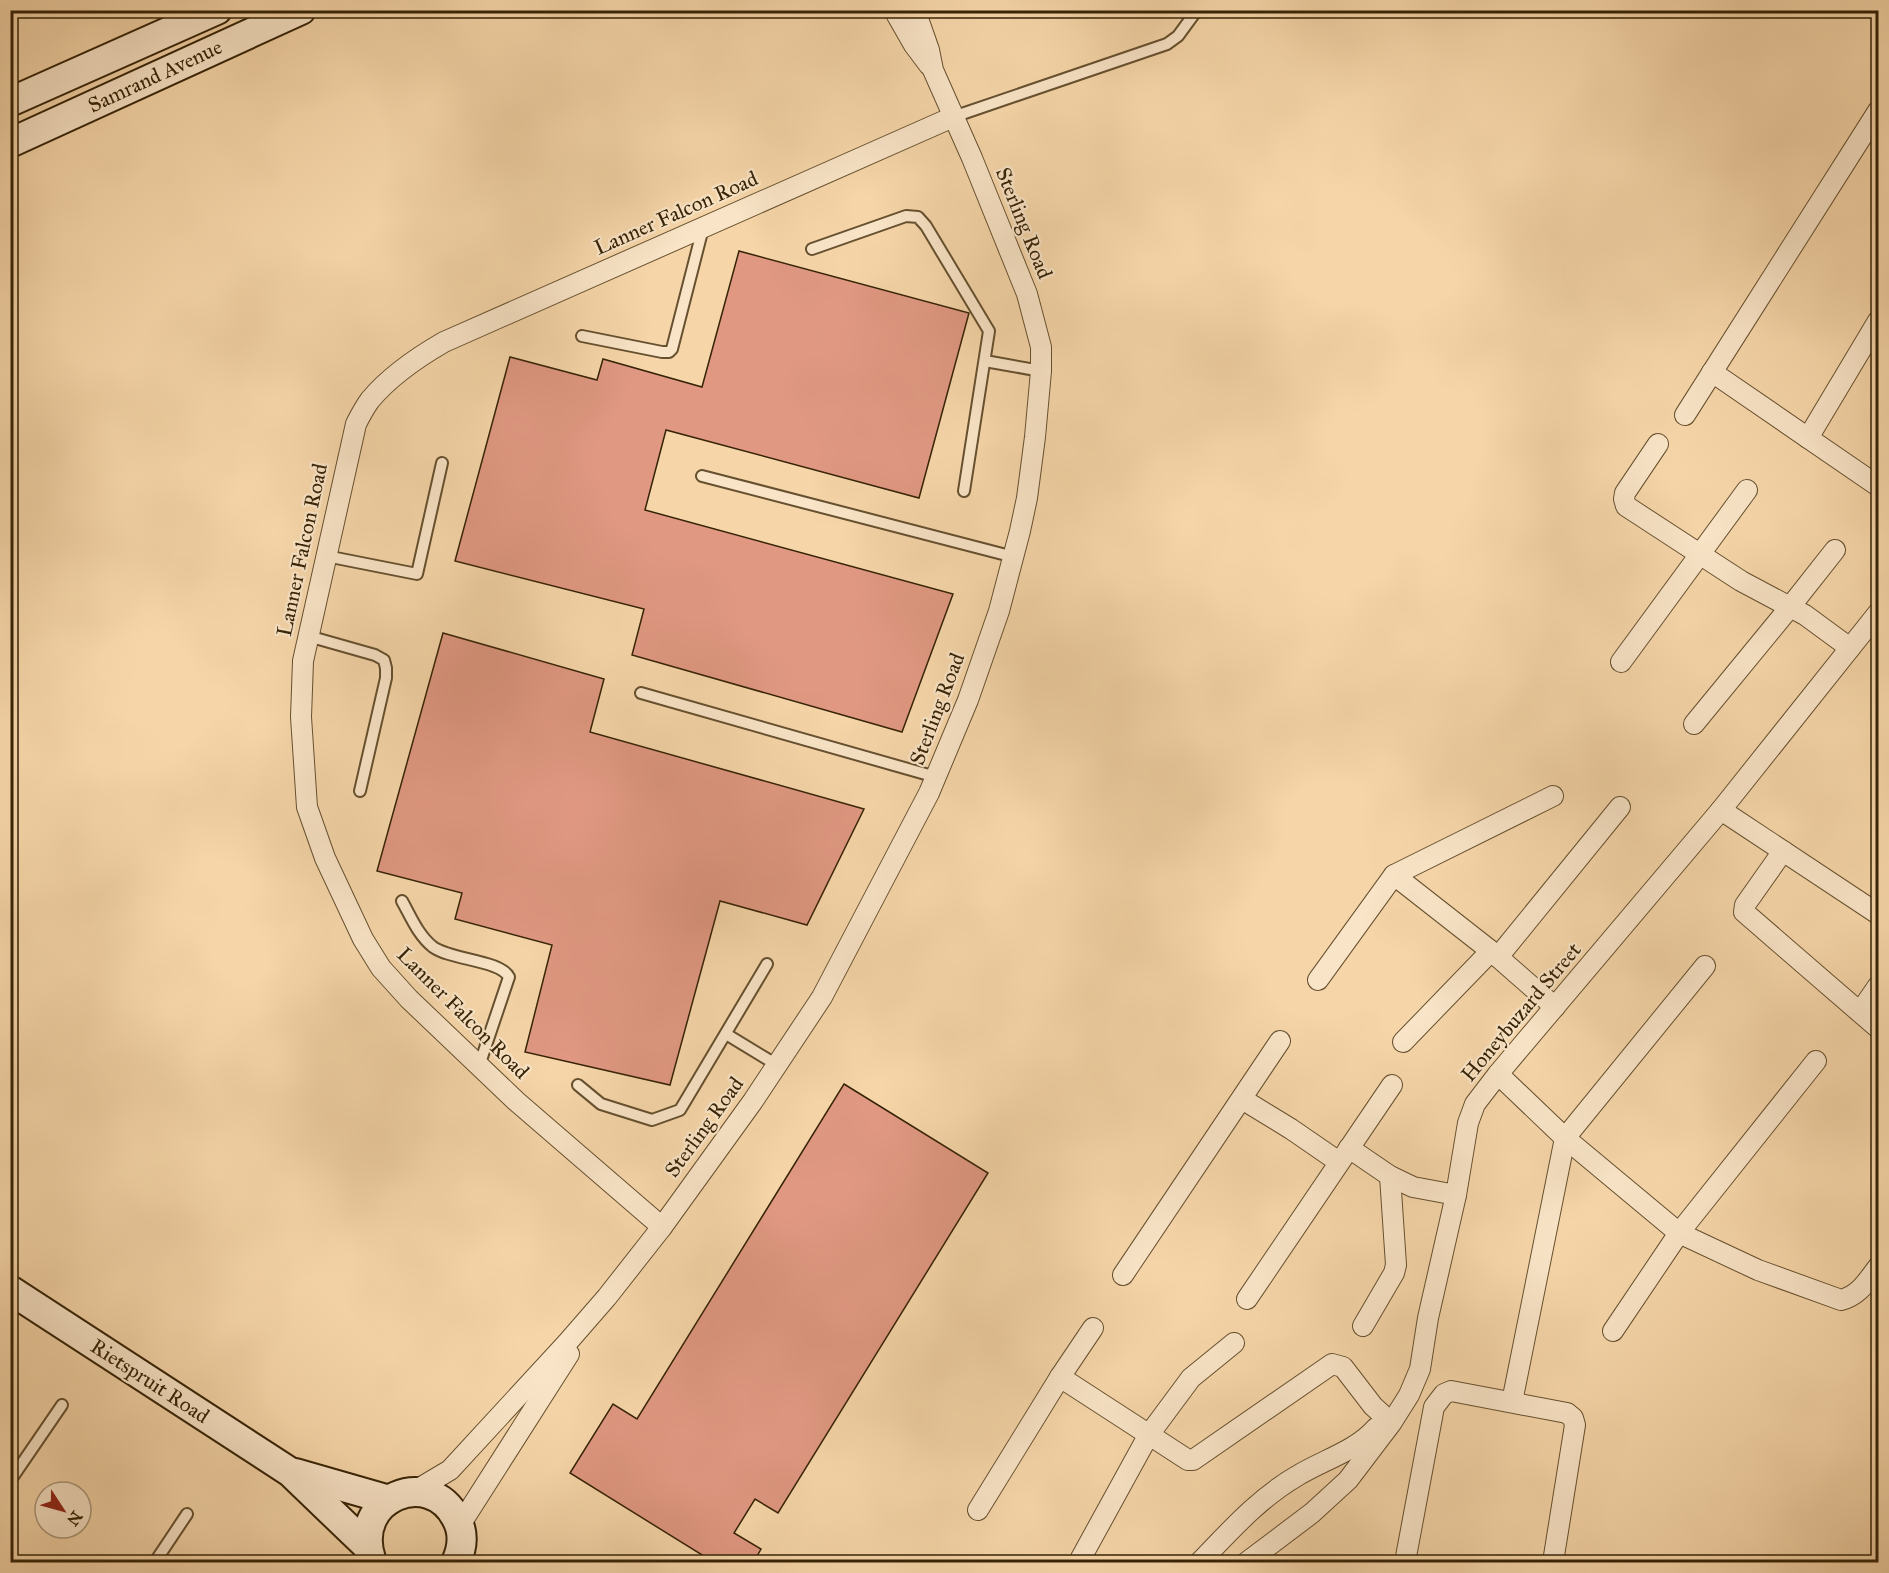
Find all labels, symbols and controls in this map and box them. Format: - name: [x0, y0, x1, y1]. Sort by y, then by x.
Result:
- street label: Samrand Avenue: [84, 34, 226, 118]
- street label: Sterling Road: [990, 163, 1058, 283]
- street label: Lanner Falcon Road: [590, 165, 762, 261]
- street label: Lanner Falcon Road: [271, 461, 333, 639]
- street label: Sterling Road: [904, 649, 970, 769]
- street label: Honeybuzard Street: [1455, 937, 1587, 1087]
- street label: Lanner Falcon Road: [392, 942, 535, 1085]
- street label: Sterling Road: [659, 1071, 749, 1182]
- street label: Rietspruit Road: [86, 1333, 215, 1429]
- north arrow: [33, 1480, 93, 1540]
- text: N: [63, 1507, 86, 1530]

